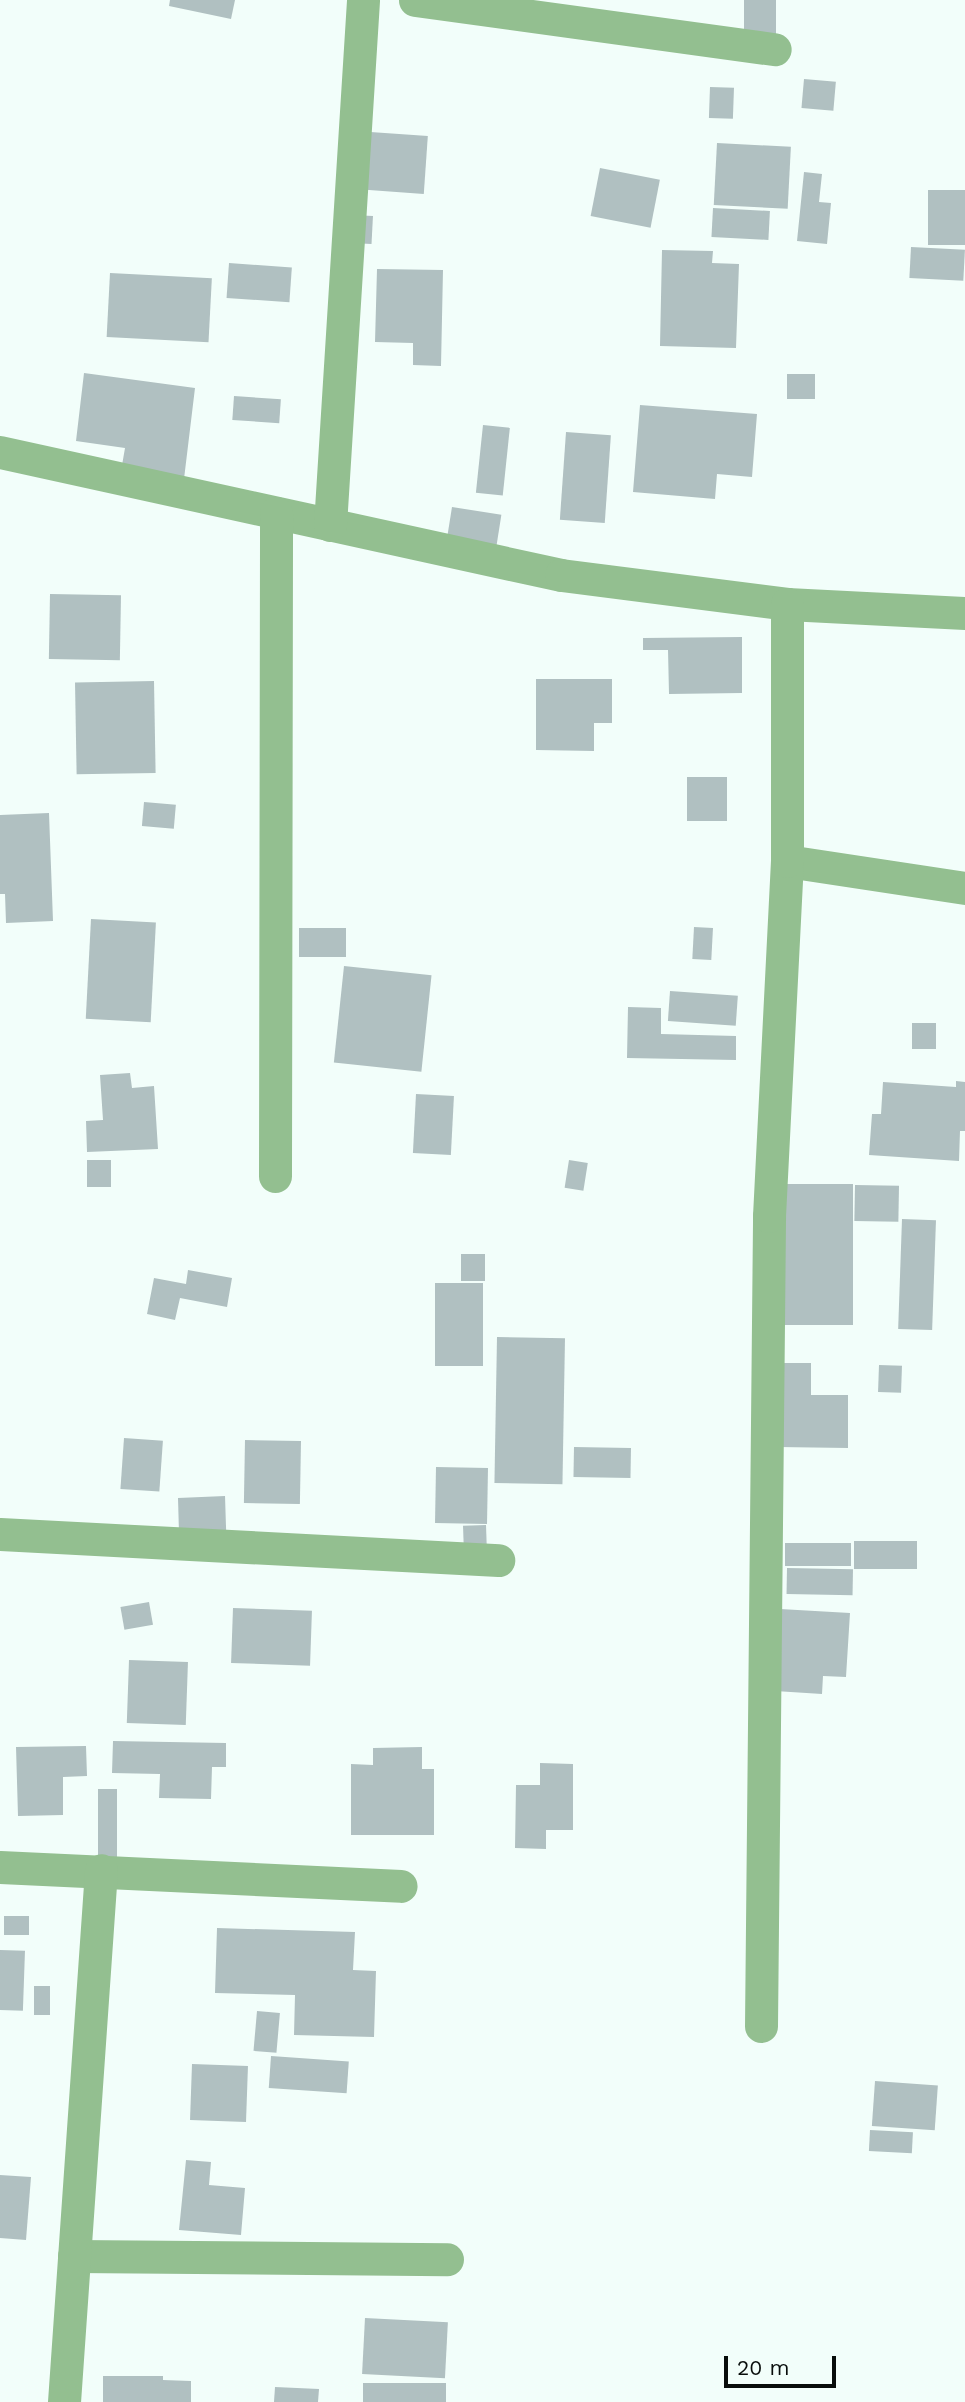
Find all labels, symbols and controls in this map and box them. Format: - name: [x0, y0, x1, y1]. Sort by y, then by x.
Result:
- scale bar: [727, 2342, 839, 2386]
- text: 20 m: [737, 2355, 789, 2380]

